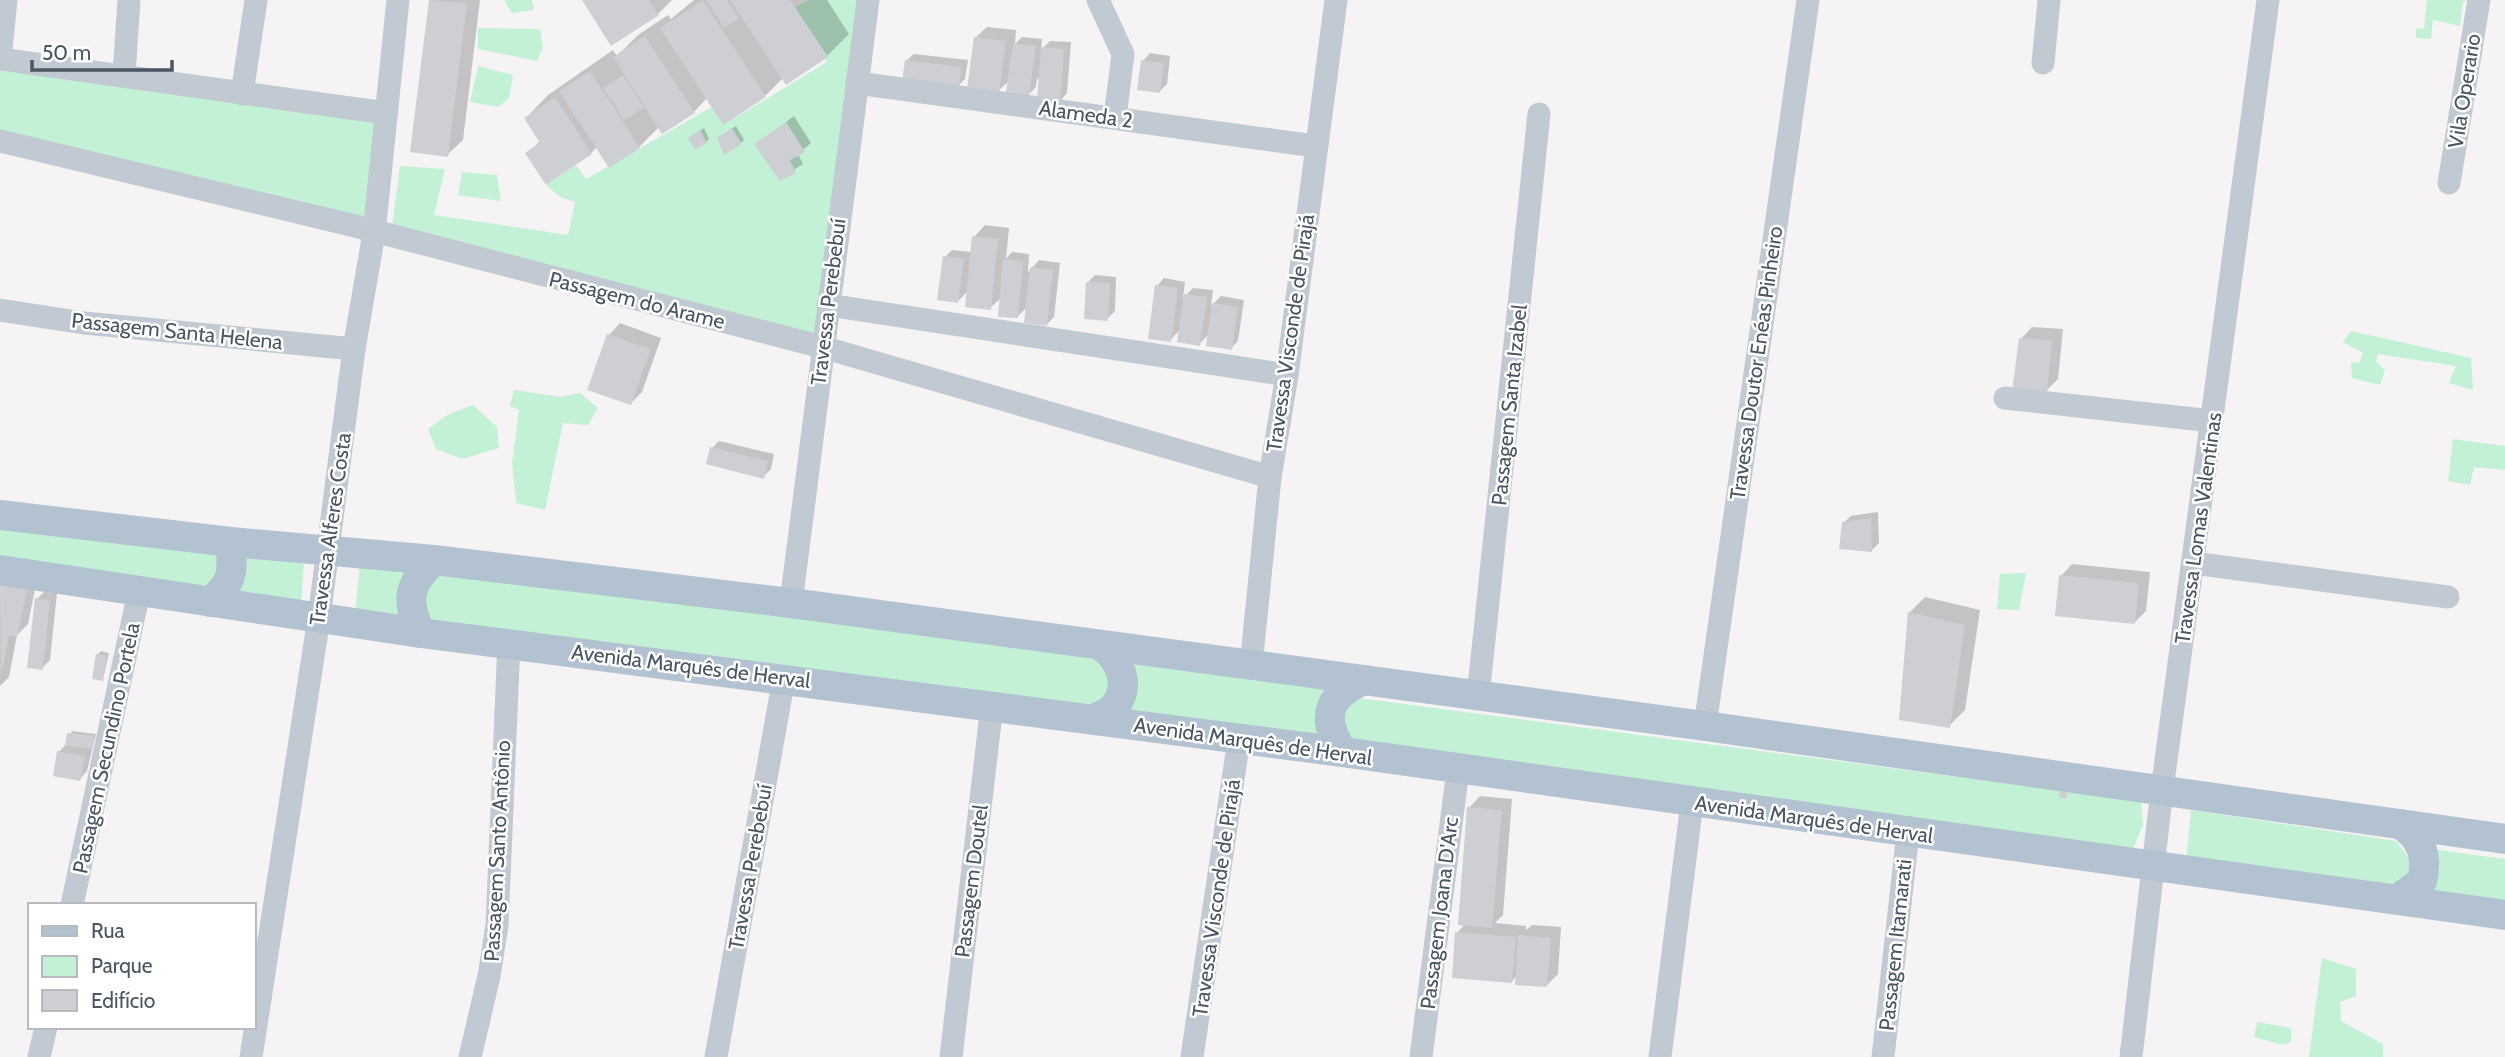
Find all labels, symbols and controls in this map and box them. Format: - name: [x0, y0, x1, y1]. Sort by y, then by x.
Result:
- scale bar: [32, 28, 172, 72]
- street label: Vila Operario: [2443, 32, 2485, 150]
- text: 50 m: [42, 40, 91, 65]
- street label: Alameda 2: [1037, 95, 1135, 133]
- street label: Travessa Visconde de Pirajá: [1261, 212, 1320, 454]
- street label: Travessa Perebebuí: [805, 217, 851, 387]
- street label: Travessa Doutor Enéas Pinheiro: [1724, 224, 1788, 502]
- street label: Passagem do Arame: [547, 266, 728, 334]
- street label: Passagem Santa Izabel: [1486, 303, 1532, 507]
- street label: Passagem Santa Helena: [70, 307, 284, 355]
- street label: Travessa Lomas Valentinas: [2169, 410, 2227, 645]
- street label: Travessa Alferes Costa: [304, 431, 356, 627]
- street label: Passagem Secundino Portela: [67, 620, 145, 876]
- street label: Avenida Marquês de Herval: [570, 639, 812, 693]
- street label: Avenida Marquês de Herval: [1132, 712, 1374, 770]
- street label: Passagem Santo Antônio: [479, 740, 515, 962]
- street label: Travessa Visconde de Pirajá: [1187, 777, 1246, 1019]
- street label: Travessa Perebebuí: [723, 782, 777, 952]
- street label: Avenida Marquês de Herval: [1693, 790, 1935, 848]
- street label: Passagem Doutel: [949, 803, 993, 959]
- street label: Passagem Joana D'Arc: [1415, 815, 1463, 1011]
- street label: Passagem Itamarati: [1874, 858, 1916, 1032]
- legend: [28, 903, 256, 1029]
- text: Rua: [91, 918, 125, 943]
- text: Parque: [91, 953, 153, 978]
- text: Edifício: [91, 988, 155, 1013]

